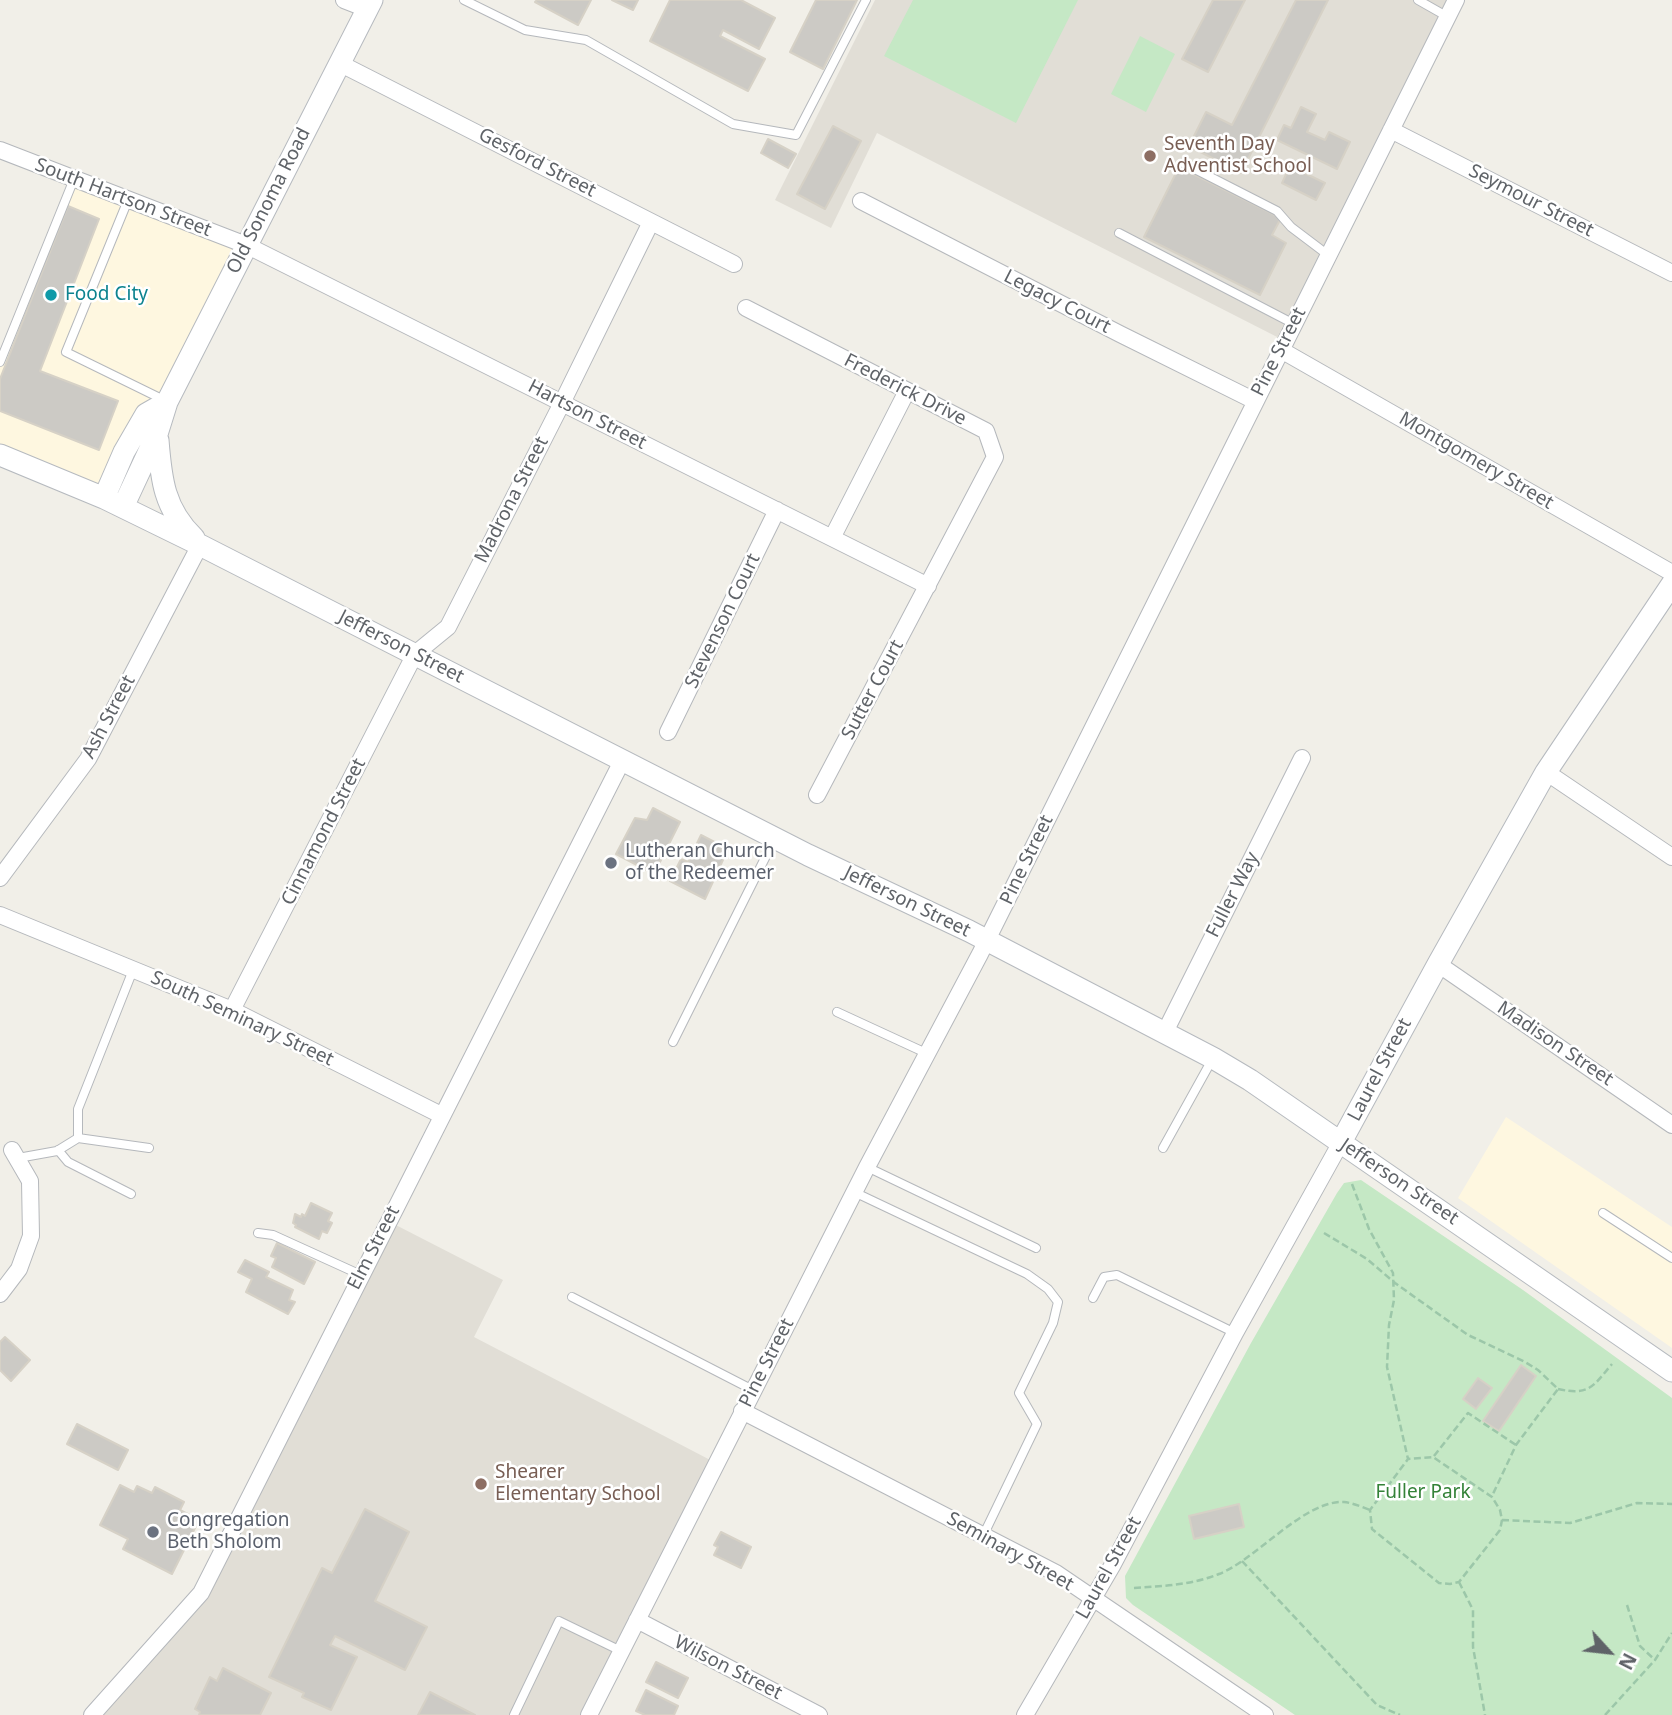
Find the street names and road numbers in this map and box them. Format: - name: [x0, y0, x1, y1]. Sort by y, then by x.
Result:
- street label: Old Sonoma Road: [222, 124, 316, 278]
- street label: Gesford Street: [474, 124, 600, 202]
- street label: South Hartson Street: [32, 154, 214, 242]
- street label: Seymour Street: [1465, 160, 1597, 242]
- street label: Legacy Court: [1000, 265, 1114, 339]
- street label: Pine Street: [1247, 304, 1311, 400]
- street label: Frederick Drive: [840, 349, 970, 431]
- street label: Hartson Street: [524, 375, 650, 455]
- street label: Montgomery Street: [1395, 407, 1557, 515]
- street label: Madrona Street: [470, 433, 554, 567]
- street label: Stevenson Court: [681, 550, 765, 692]
- street label: Jefferson Street: [334, 606, 468, 688]
- street label: Sutter Court: [837, 636, 909, 744]
- street label: Ash Street: [78, 671, 140, 763]
- street label: Cinnamond Street: [277, 755, 371, 909]
- street label: Pine Street: [996, 811, 1058, 909]
- street label: Fuller Way: [1202, 849, 1264, 941]
- street label: Jefferson Street: [840, 862, 974, 942]
- street label: South Seminary Street: [147, 967, 337, 1071]
- street label: Madison Street: [1493, 997, 1617, 1091]
- street label: Laurel Street: [1343, 1015, 1417, 1125]
- street label: Jefferson Street: [1335, 1134, 1463, 1230]
- street label: Elm Street: [343, 1202, 405, 1294]
- street label: Pine Street: [735, 1315, 799, 1411]
- street label: Seminary Street: [942, 1508, 1078, 1596]
- street label: Laurel Street: [1072, 1513, 1146, 1623]
- street label: Wilson Street: [670, 1631, 786, 1705]

